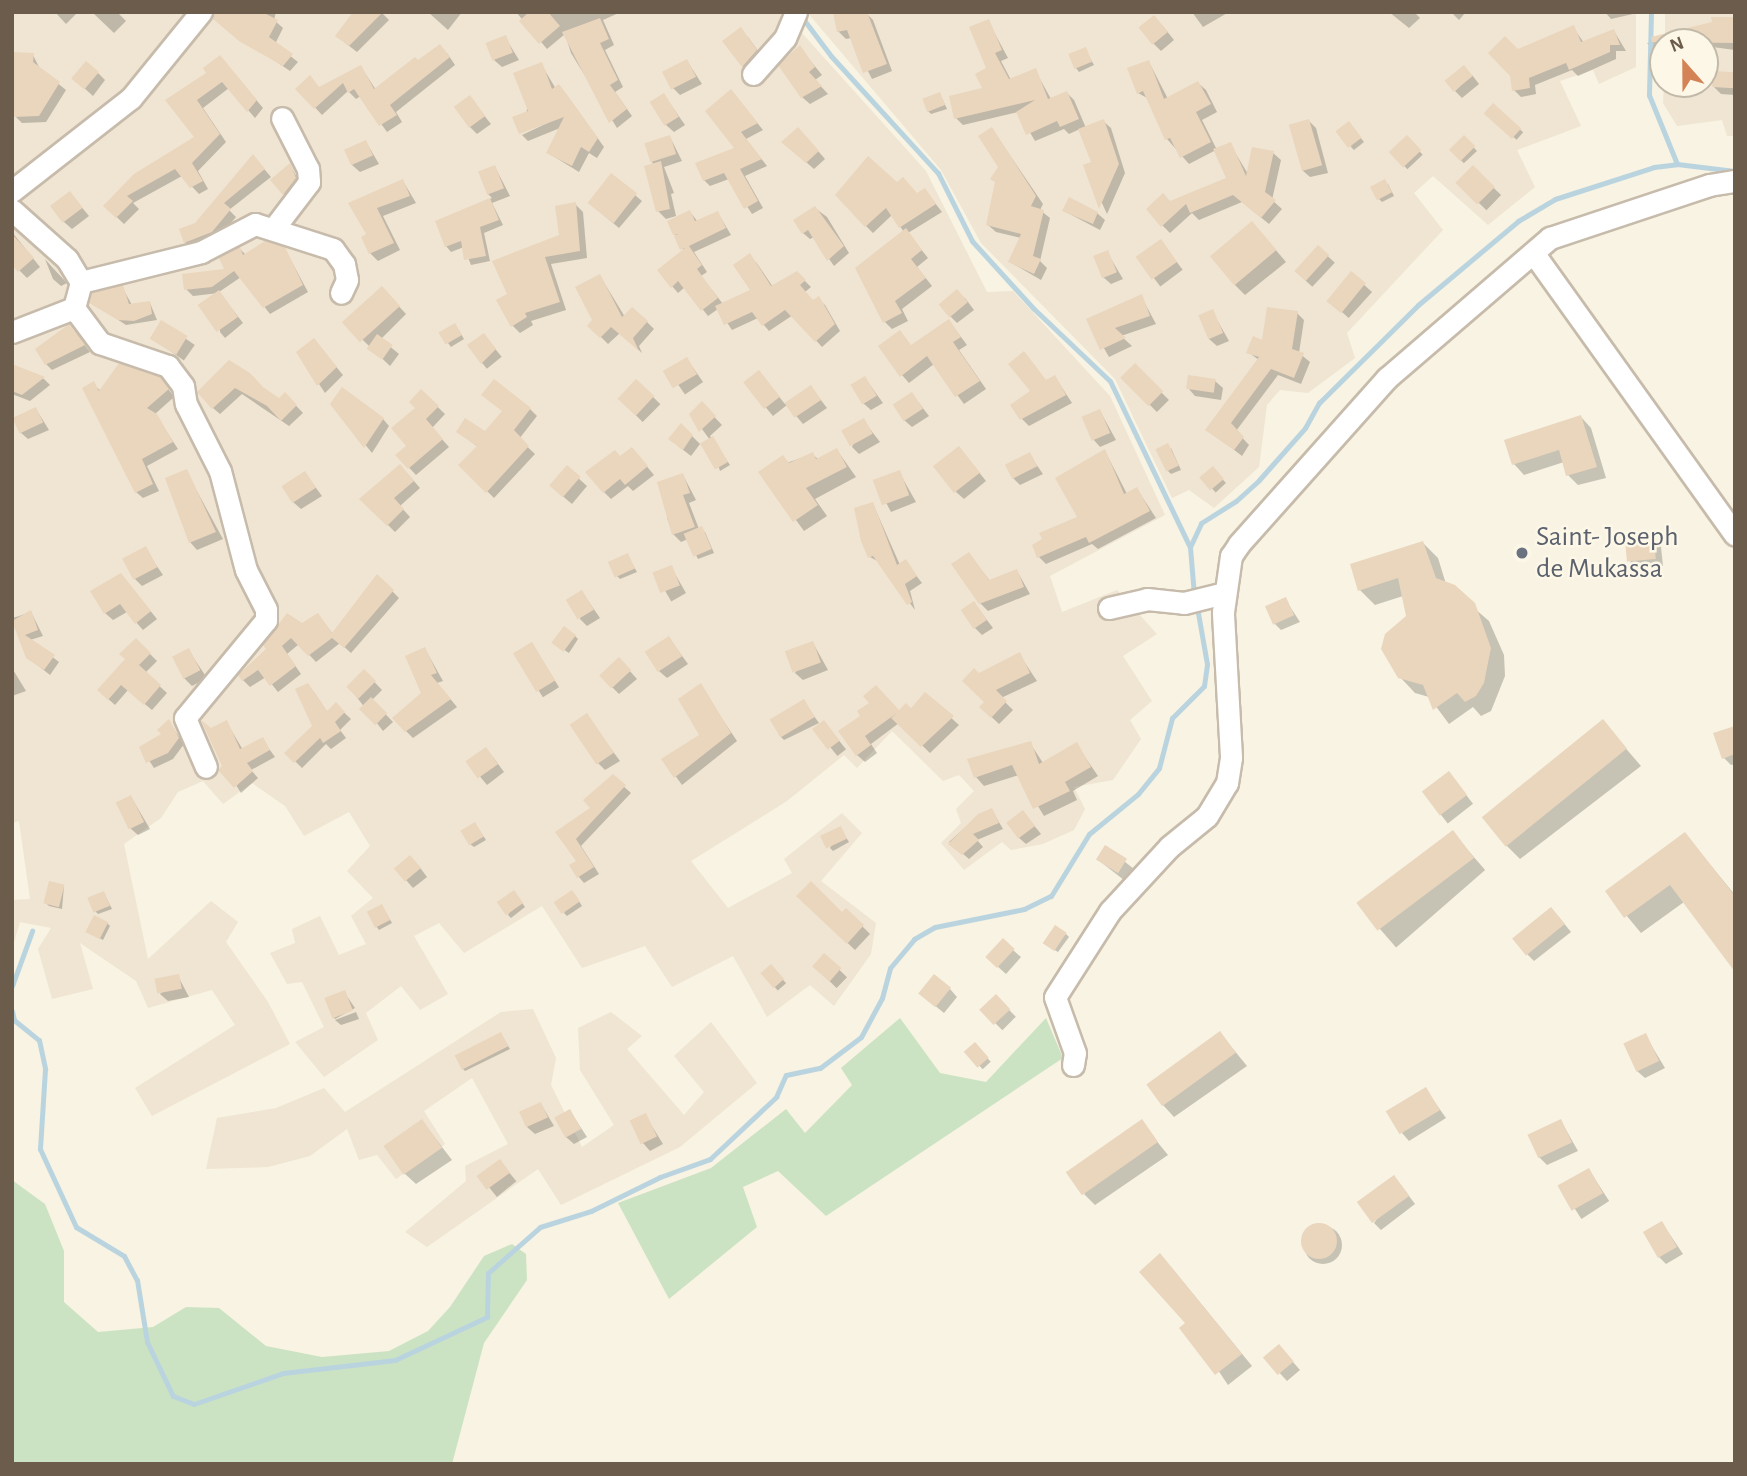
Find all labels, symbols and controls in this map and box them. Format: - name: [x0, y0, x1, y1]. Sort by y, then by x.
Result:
- north arrow: [1649, 28, 1719, 98]
- text: N: [1667, 34, 1687, 56]
- place label: Saint- Joseph de Mukassa: [1536, 520, 1679, 586]
- marker: Saint- Joseph de Mukassa: [1514, 545, 1530, 561]

